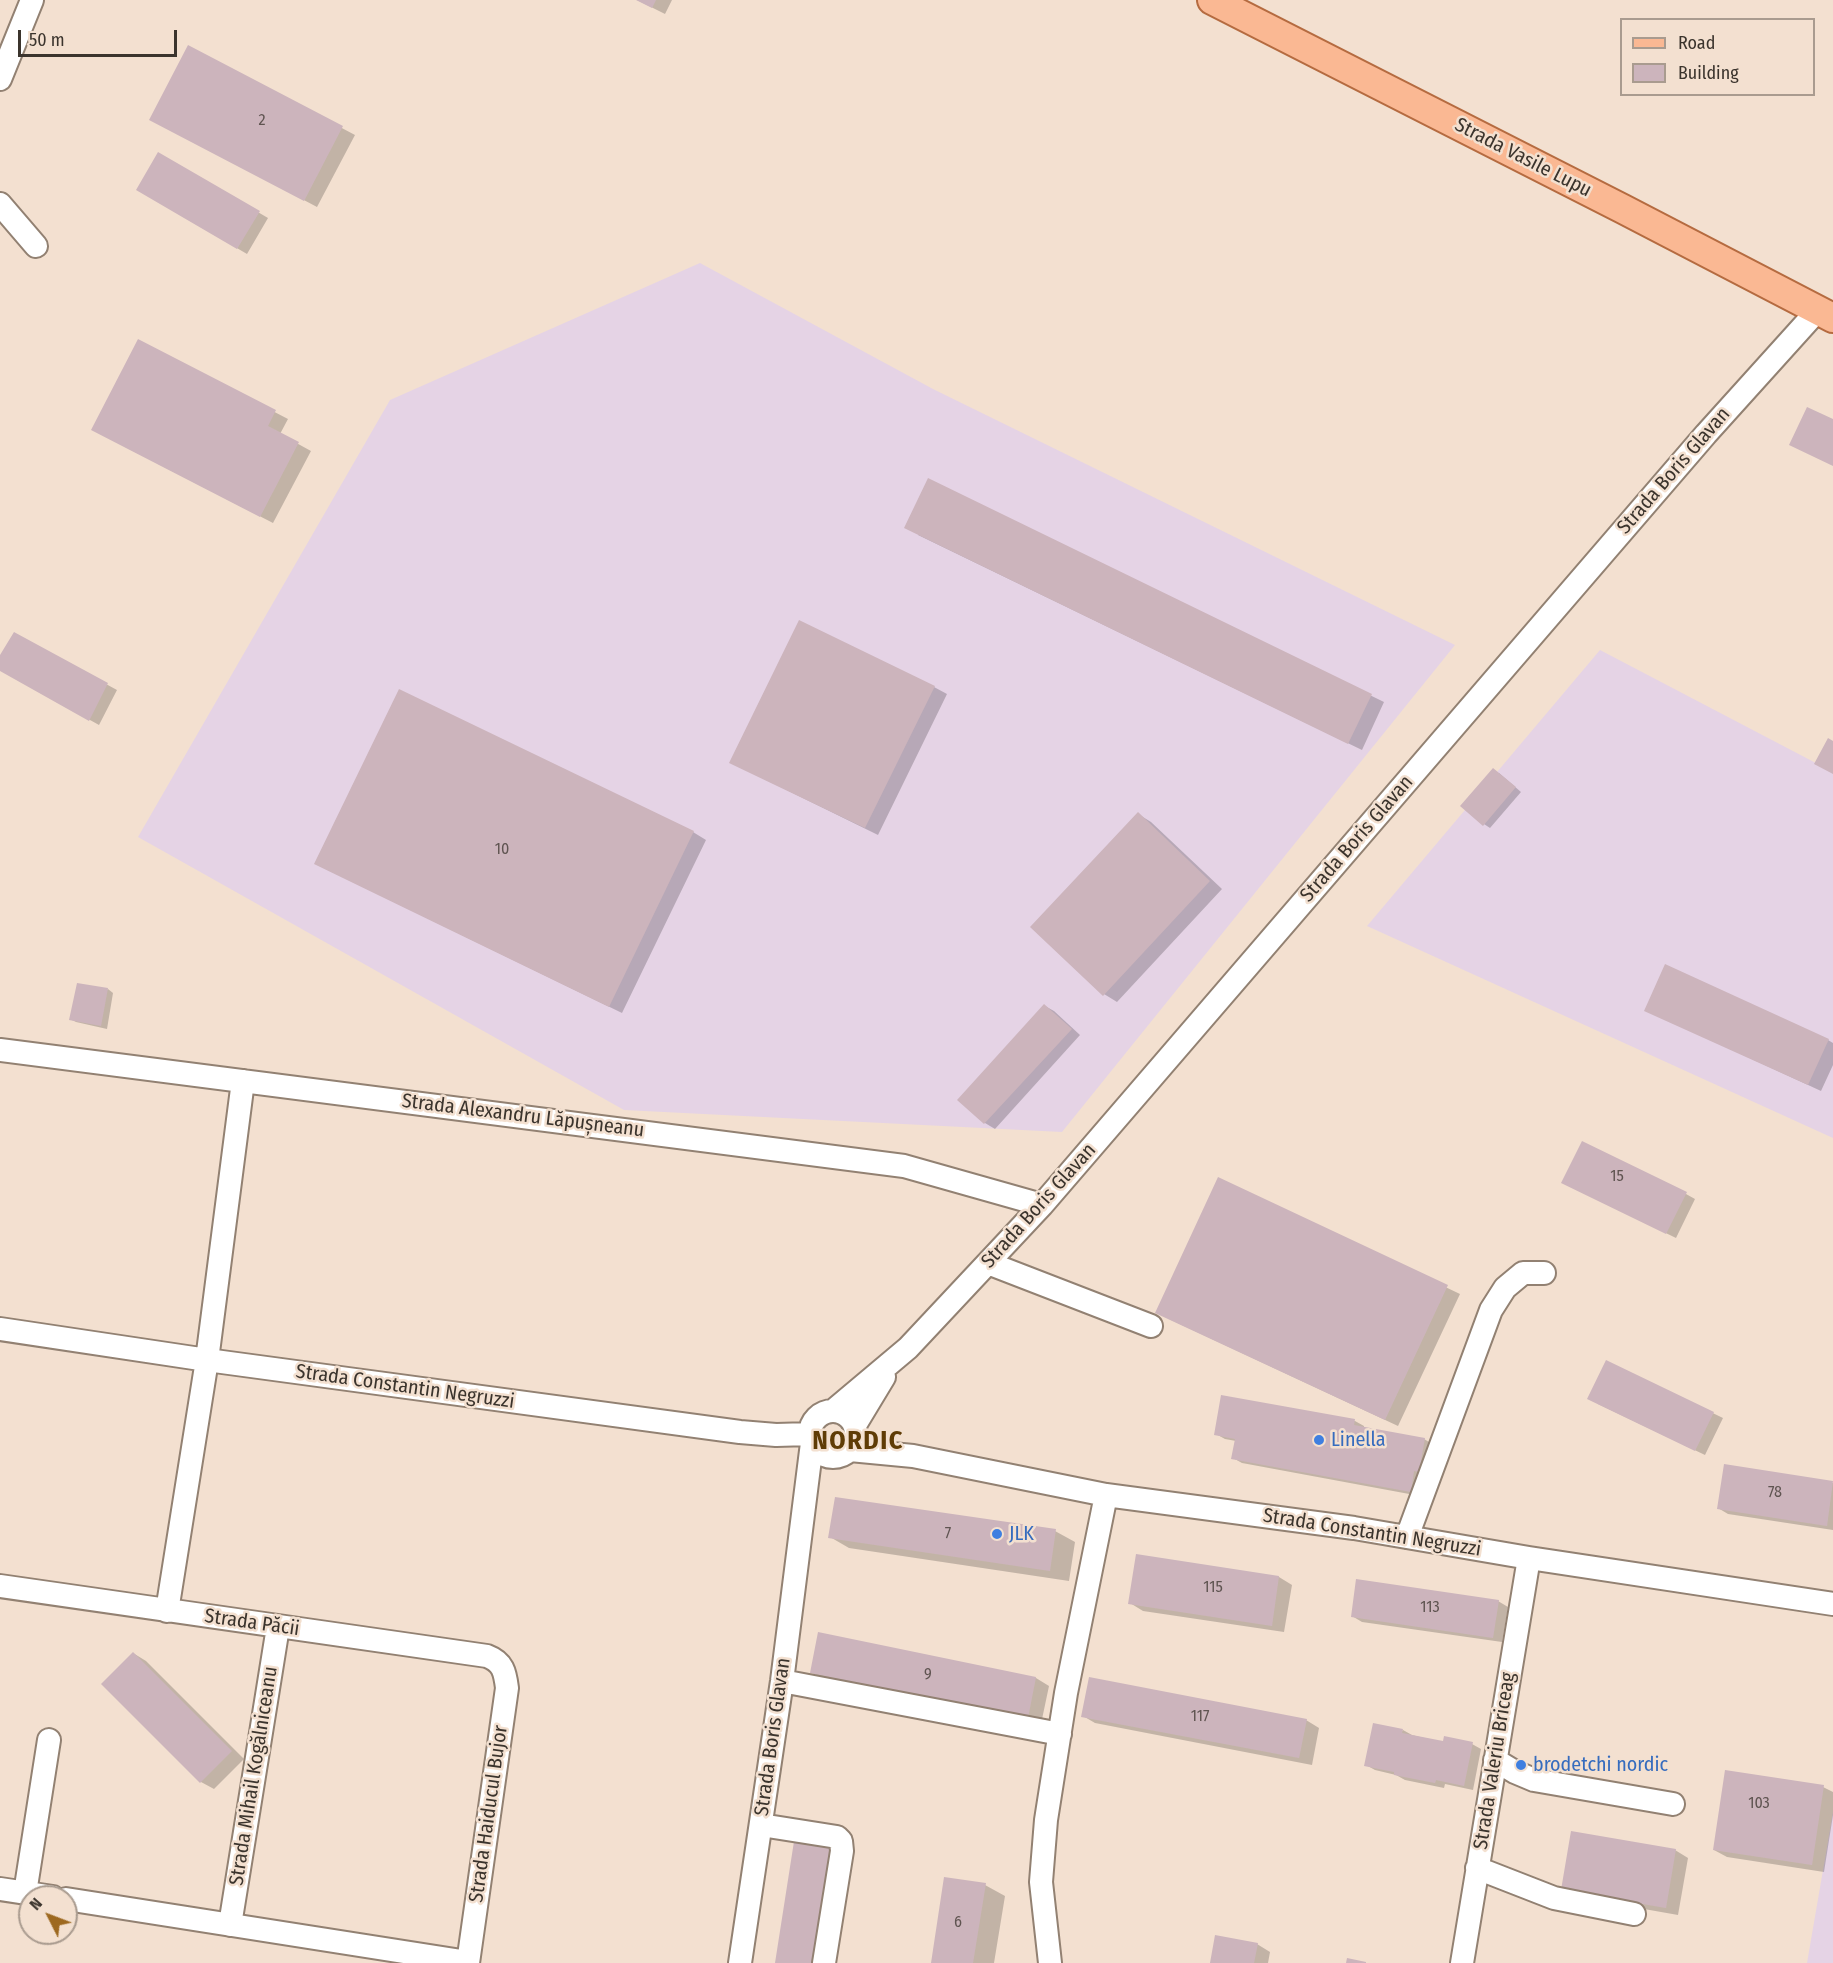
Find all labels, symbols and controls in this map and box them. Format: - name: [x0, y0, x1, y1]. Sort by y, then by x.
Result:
- scale bar: [21, 18, 180, 56]
- legend: [1620, 18, 1815, 96]
- text: 50 m: [29, 29, 65, 51]
- text: Road: [1678, 32, 1715, 54]
- text: Building: [1678, 62, 1739, 84]
- house number: 2: [258, 111, 266, 131]
- street label: Strada Vasile Lupu: [1451, 113, 1595, 203]
- street label: Strada Boris Glavan: [1613, 403, 1735, 539]
- street label: Strada Boris Glavan: [1296, 771, 1418, 907]
- house number: 10: [495, 840, 509, 860]
- street label: Strada Alexandru Lăpușneanu: [400, 1089, 646, 1143]
- street label: Strada Boris Glavan: [977, 1139, 1101, 1273]
- house number: 15: [1610, 1167, 1624, 1187]
- street label: Strada Constantin Negruzzi: [294, 1360, 516, 1414]
- district label: NORDIC: [812, 1426, 904, 1458]
- place label: Linella: [1331, 1428, 1386, 1452]
- marker: Linella: [1312, 1433, 1326, 1447]
- house number: 78: [1768, 1483, 1782, 1503]
- street label: Strada Constantin Negruzzi: [1261, 1504, 1483, 1562]
- place label: JLK: [1009, 1522, 1034, 1546]
- house number: 7: [945, 1524, 951, 1544]
- marker: JLK: [990, 1527, 1004, 1541]
- house number: 115: [1203, 1578, 1223, 1598]
- house number: 113: [1420, 1598, 1440, 1618]
- street label: Strada Păcii: [203, 1604, 301, 1642]
- street label: Strada Boris Glavan: [750, 1656, 796, 1818]
- street label: Strada Mihail Kogălniceanu: [225, 1665, 283, 1887]
- house number: 9: [924, 1665, 932, 1685]
- street label: Strada Valeriu Briceag: [1469, 1671, 1521, 1851]
- house number: 117: [1191, 1707, 1209, 1727]
- street label: Strada Haiducul Bujor: [465, 1724, 513, 1904]
- place label: brodetchi nordic: [1533, 1753, 1668, 1777]
- marker: brodetchi nordic: [1514, 1758, 1528, 1772]
- house number: 103: [1748, 1794, 1770, 1814]
- north arrow: [18, 1885, 78, 1945]
- text: N: [25, 1894, 46, 1914]
- house number: 6: [954, 1913, 962, 1933]

